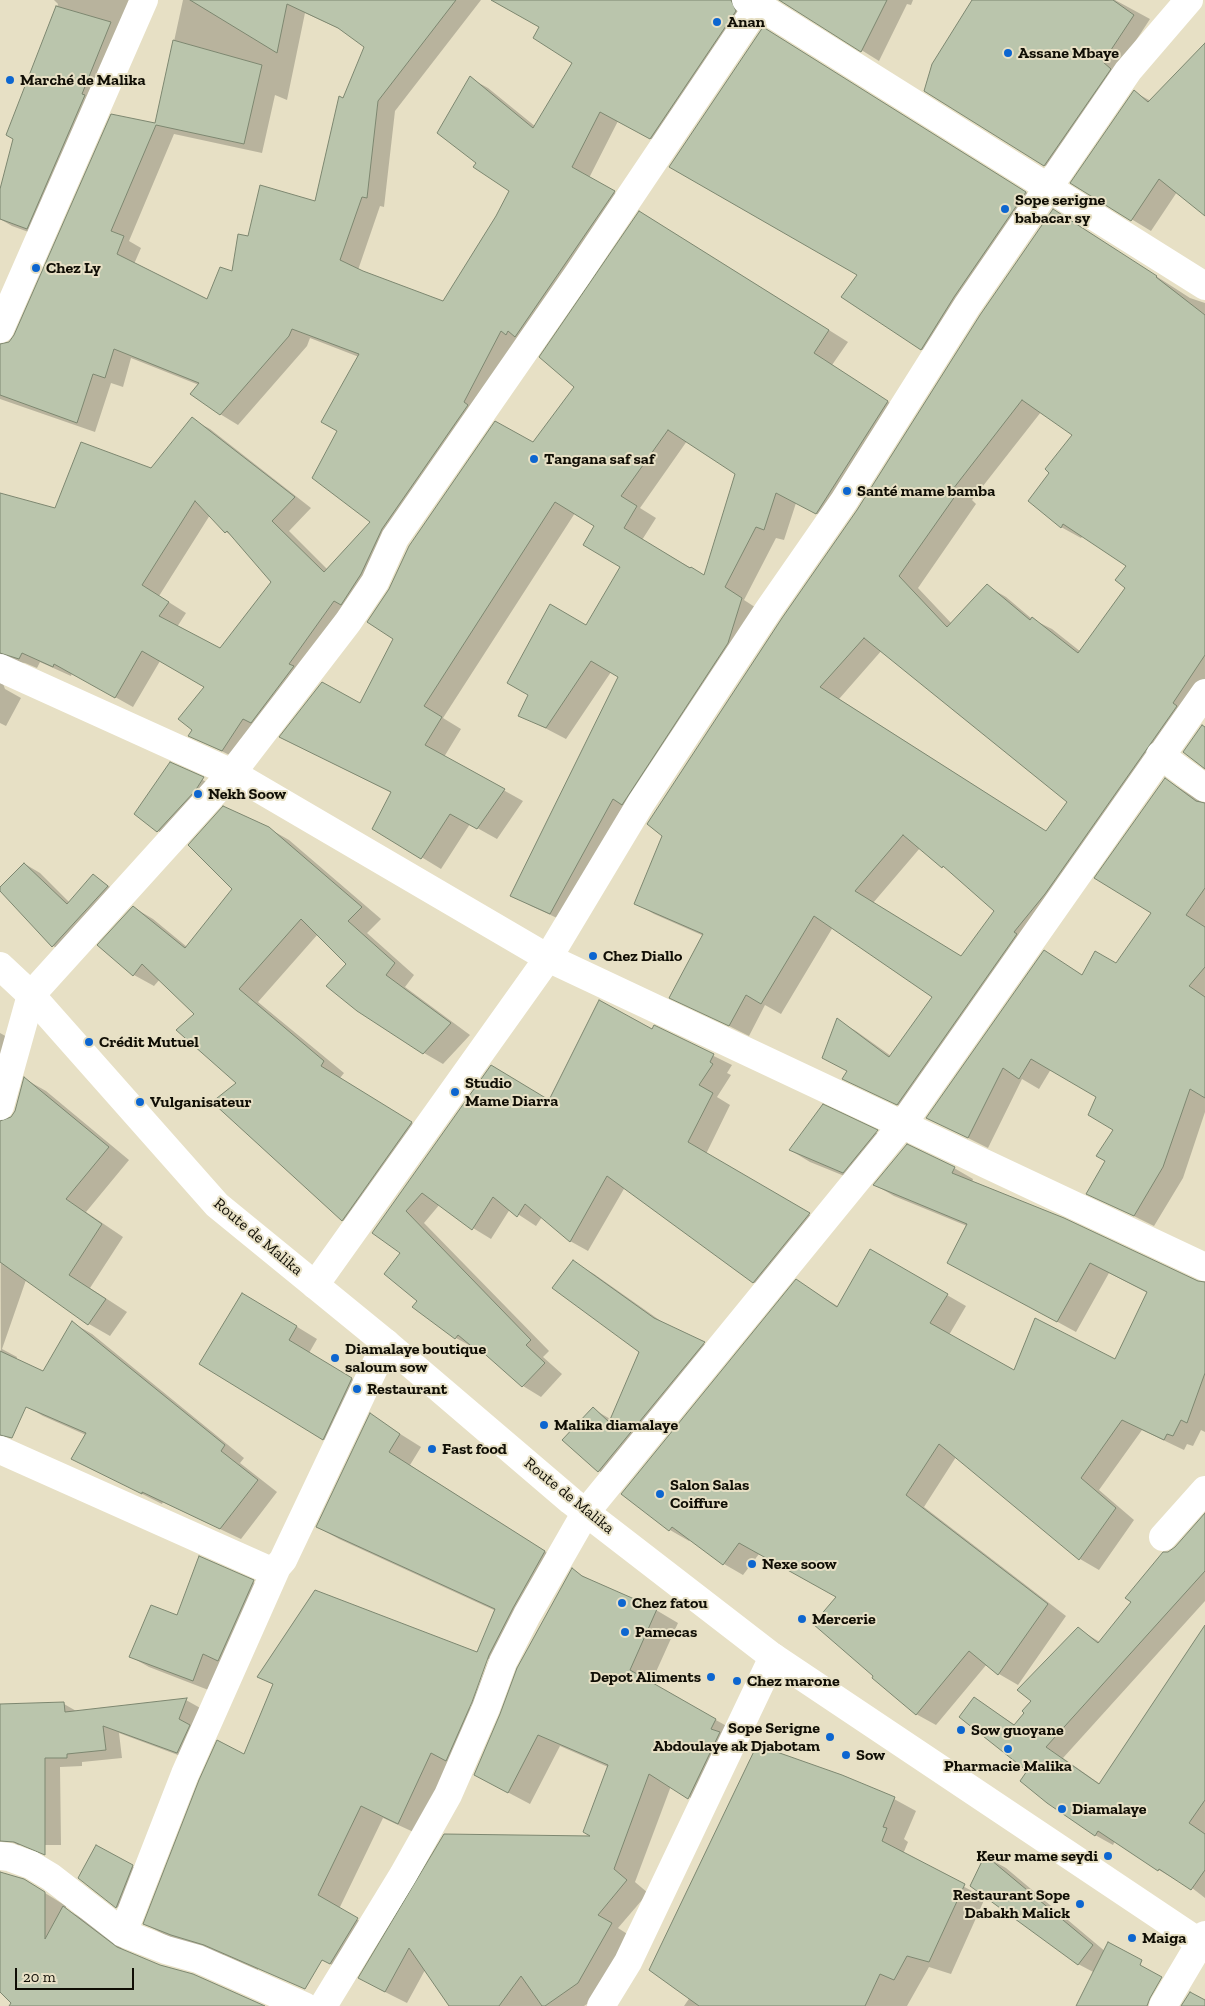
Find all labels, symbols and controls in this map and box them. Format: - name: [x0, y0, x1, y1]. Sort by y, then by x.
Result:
- place label: Anan: [727, 12, 765, 32]
- marker: Anan: [711, 16, 723, 28]
- place label: Assane Mbaye: [1018, 43, 1119, 63]
- marker: Assane Mbaye: [1002, 47, 1014, 59]
- place label: Marché de Malika: [20, 70, 145, 90]
- marker: Marché de Malika: [4, 74, 16, 86]
- place label: Sope serigne babacar sy: [1015, 190, 1105, 228]
- marker: Sope serigne babacar sy: [999, 203, 1011, 215]
- place label: Chez Ly: [46, 258, 101, 278]
- marker: Chez Ly: [30, 262, 42, 274]
- place label: Tangana saf saf: [544, 449, 654, 469]
- marker: Tangana saf saf: [528, 453, 540, 465]
- place label: Santé mame bamba: [857, 481, 995, 501]
- marker: Santé mame bamba: [841, 485, 853, 497]
- place label: Nekh Soow: [208, 784, 286, 804]
- marker: Nekh Soow: [192, 788, 204, 800]
- place label: Chez Diallo: [603, 946, 682, 966]
- marker: Chez Diallo: [587, 950, 599, 962]
- place label: Crédit Mutuel: [99, 1032, 199, 1052]
- marker: Crédit Mutuel: [83, 1036, 95, 1048]
- place label: Studio Mame Diarra: [465, 1073, 558, 1111]
- marker: Studio Mame Diarra: [449, 1086, 461, 1098]
- place label: Vulganisateur: [150, 1092, 252, 1112]
- marker: Vulganisateur: [134, 1096, 146, 1108]
- street label: Route de Malika: [210, 1194, 306, 1280]
- place label: Diamalaye boutique saloum sow: [345, 1339, 486, 1377]
- marker: Diamalaye boutique saloum sow: [329, 1352, 341, 1364]
- place label: Restaurant: [367, 1379, 447, 1399]
- marker: Restaurant: [351, 1383, 363, 1395]
- place label: Malika diamalaye: [554, 1415, 678, 1435]
- marker: Malika diamalaye: [538, 1419, 550, 1431]
- place label: Fast food: [442, 1439, 507, 1459]
- marker: Fast food: [426, 1443, 438, 1455]
- street label: Route de Malika: [520, 1454, 618, 1538]
- place label: Salon Salas Coiffure: [670, 1475, 749, 1513]
- marker: Salon Salas Coiffure: [654, 1488, 666, 1500]
- place label: Nexe soow: [762, 1554, 837, 1574]
- marker: Nexe soow: [746, 1558, 758, 1570]
- place label: Chez fatou: [632, 1593, 708, 1613]
- marker: Chez fatou: [616, 1597, 628, 1609]
- place label: Mercerie: [812, 1609, 876, 1629]
- marker: Mercerie: [796, 1613, 808, 1625]
- place label: Pamecas: [635, 1622, 697, 1642]
- marker: Pamecas: [619, 1626, 631, 1638]
- place label: Depot Aliments: [590, 1667, 701, 1687]
- marker: Depot Aliments: [705, 1671, 717, 1683]
- place label: Chez marone: [747, 1671, 840, 1691]
- marker: Chez marone: [731, 1675, 743, 1687]
- place label: Sope Serigne Abdoulaye ak Djabotam: [653, 1718, 820, 1756]
- place label: Sow guoyane: [971, 1720, 1064, 1740]
- marker: Sow guoyane: [955, 1724, 967, 1736]
- marker: Sope Serigne Abdoulaye ak Djabotam: [824, 1731, 836, 1743]
- marker: Pharmacie Malika: [1002, 1743, 1014, 1755]
- place label: Sow: [856, 1745, 885, 1765]
- marker: Sow: [840, 1749, 852, 1761]
- place label: Pharmacie Malika: [944, 1756, 1072, 1776]
- place label: Diamalaye: [1072, 1799, 1147, 1819]
- marker: Diamalaye: [1056, 1803, 1068, 1815]
- place label: Keur mame seydi: [976, 1846, 1098, 1866]
- marker: Keur mame seydi: [1102, 1850, 1114, 1862]
- place label: Restaurant Sope Dabakh Malick: [953, 1885, 1070, 1923]
- marker: Restaurant Sope Dabakh Malick: [1074, 1898, 1086, 1910]
- place label: Maiga: [1142, 1928, 1186, 1948]
- marker: Maiga: [1126, 1932, 1138, 1944]
- scale bar: [18, 1958, 136, 1990]
- text: 20 m: [23, 1968, 56, 1986]

